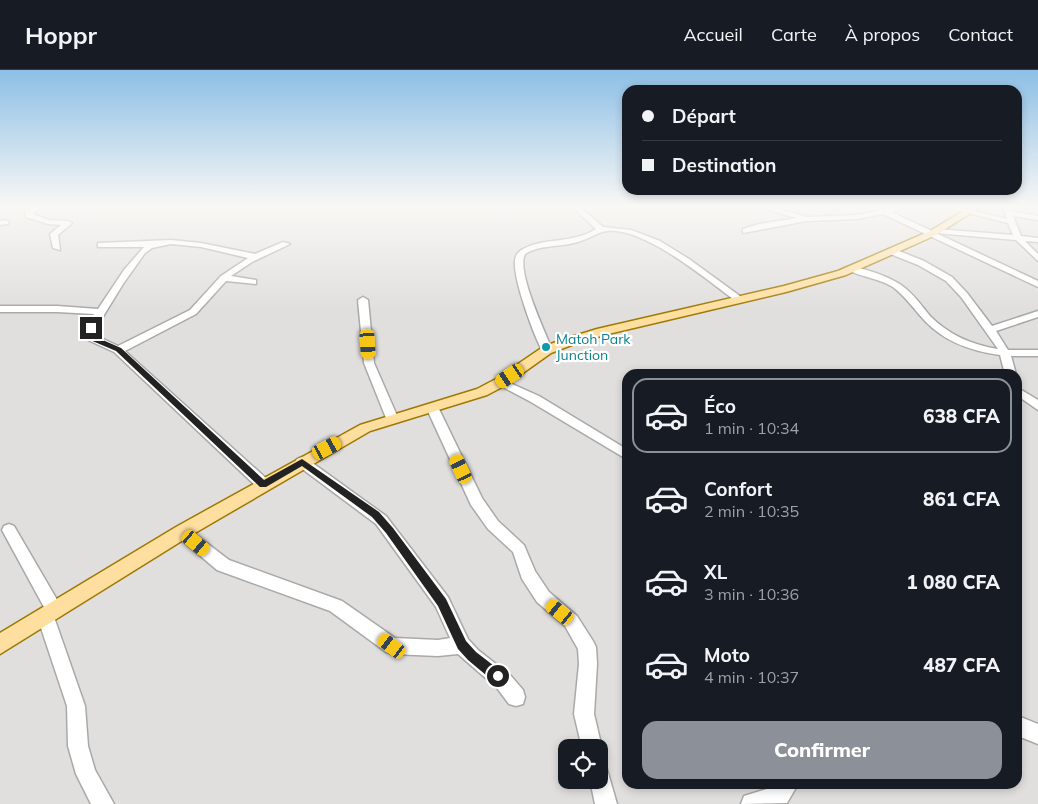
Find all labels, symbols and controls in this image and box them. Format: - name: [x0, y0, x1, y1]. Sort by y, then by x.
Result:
- text: Hoppr: [25, 20, 97, 50]
- text: Accueil: [683, 23, 743, 46]
- text: Carte: [771, 23, 817, 46]
- text: À propos: [845, 23, 920, 46]
- text: Contact: [948, 23, 1013, 46]
- text: Départ: [672, 104, 736, 128]
- text: Destination: [672, 153, 777, 177]
- route end: [80, 317, 102, 339]
- car: [359, 329, 376, 359]
- place label: Matoh Park Junction: [556, 330, 631, 364]
- marker: Matoh Park Junction: [540, 341, 552, 353]
- car: [493, 361, 526, 391]
- icon: car: [644, 393, 689, 438]
- text: Éco: [704, 394, 736, 418]
- text: 638 CFA: [923, 404, 1000, 428]
- text: 1 min · 10:34: [704, 418, 799, 438]
- car: [310, 434, 343, 462]
- car: [447, 452, 474, 486]
- icon: car: [644, 476, 689, 521]
- text: Confort: [704, 477, 772, 501]
- text: 861 CFA: [923, 487, 1000, 511]
- text: 2 min · 10:35: [704, 501, 799, 521]
- car: [179, 528, 212, 558]
- icon: car: [644, 559, 689, 604]
- text: XL: [704, 560, 727, 584]
- text: 1 080 CFA: [906, 570, 1000, 594]
- text: 3 min · 10:36: [704, 584, 799, 604]
- car: [543, 597, 576, 627]
- car: [375, 631, 408, 661]
- icon: car: [644, 642, 689, 687]
- text: Moto: [704, 643, 750, 667]
- text: 487 CFA: [923, 653, 1000, 677]
- route start: [487, 665, 509, 687]
- text: 4 min · 10:37: [704, 667, 799, 687]
- button: Confirmer: [642, 721, 1002, 779]
- map controls: [558, 739, 608, 789]
- button: locate: [558, 739, 608, 789]

